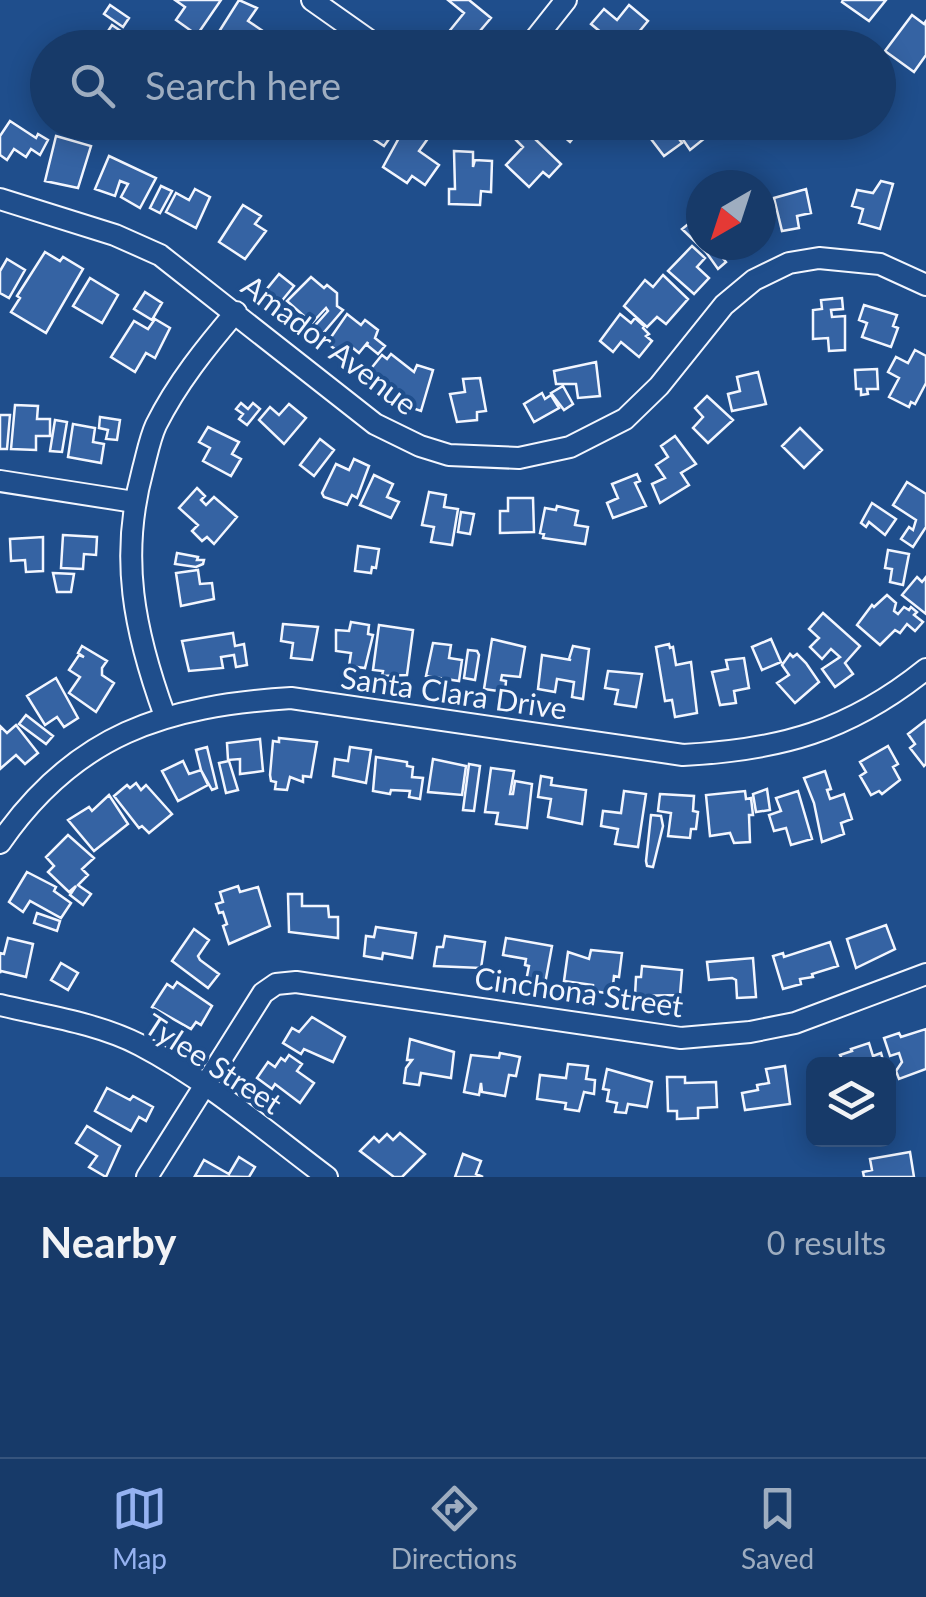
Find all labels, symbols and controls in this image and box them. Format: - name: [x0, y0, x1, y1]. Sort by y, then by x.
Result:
- search box: [30, 30, 896, 140]
- icon: search: [65, 58, 120, 113]
- text: Search here: [145, 62, 341, 108]
- north arrow: [686, 170, 776, 260]
- street label: Amador Avenue: [235, 266, 425, 422]
- street label: Santa Clara Drive: [339, 658, 569, 726]
- street label: Cinchona Street: [472, 959, 686, 1023]
- street label: Tylee Street: [139, 1005, 289, 1121]
- map controls: [806, 1057, 896, 1147]
- button: layers: [806, 1057, 896, 1147]
- text: Nearby: [40, 1217, 177, 1267]
- text: 0 results: [767, 1223, 886, 1262]
- tab: Map: [112, 1481, 167, 1575]
- tab: Directions: [391, 1481, 517, 1575]
- tab: Saved: [741, 1481, 814, 1575]

